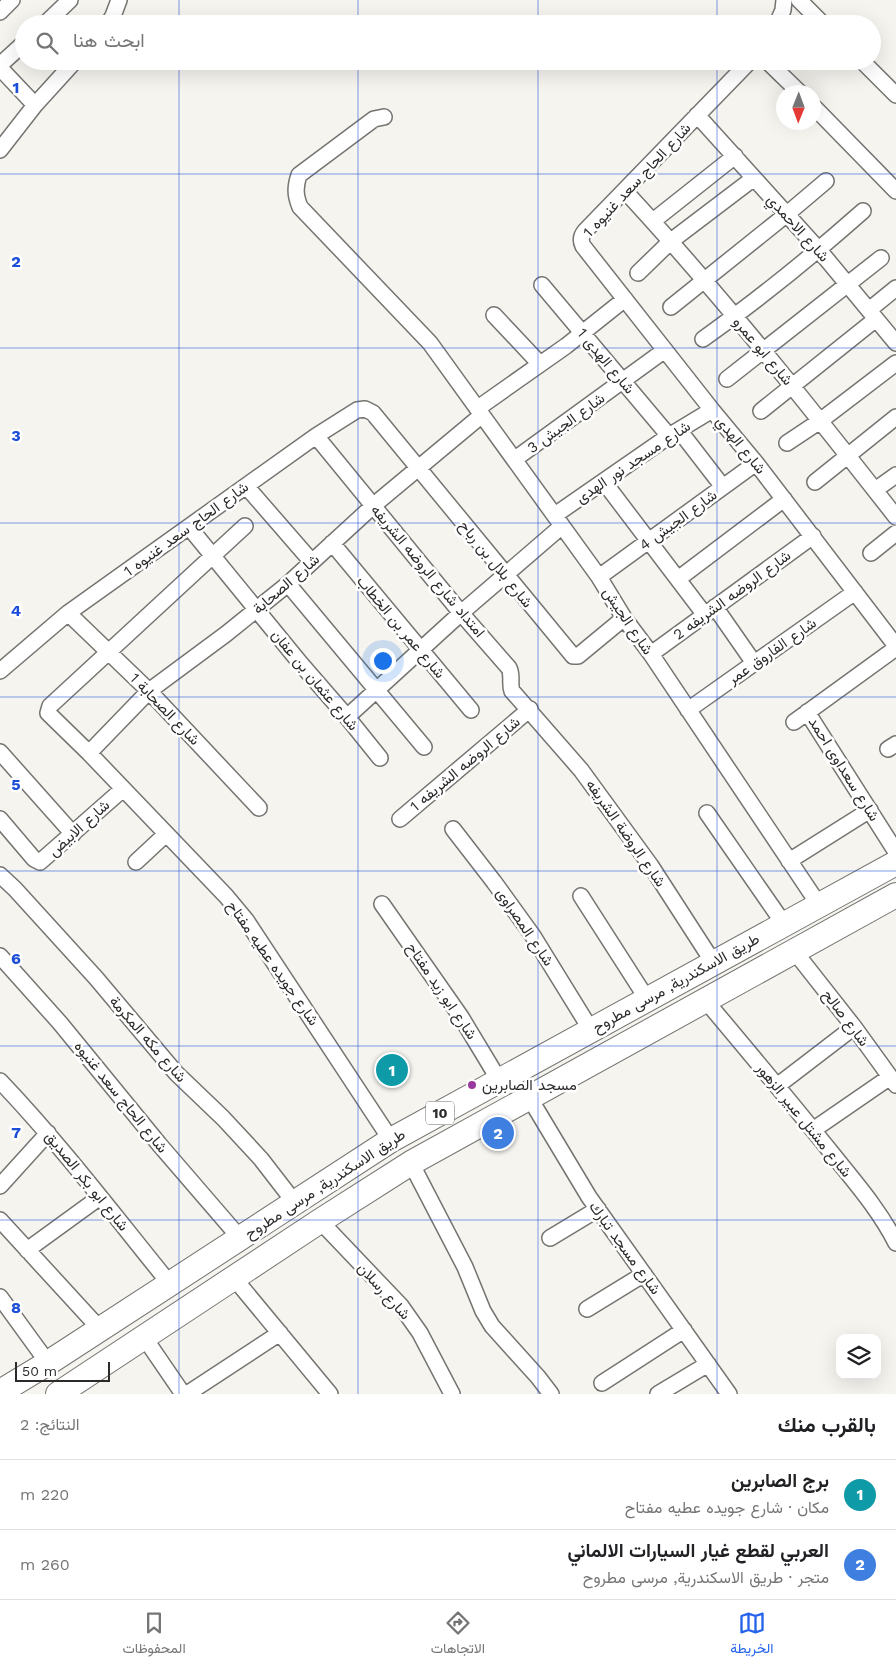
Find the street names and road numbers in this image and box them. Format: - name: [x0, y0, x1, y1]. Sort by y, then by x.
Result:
- street label: شارع الحاج سعد غنيوه 1: [579, 119, 696, 242]
- street label: شارع الاحمدي: [760, 191, 833, 268]
- street label: شارع ابو عمرو: [728, 313, 797, 390]
- street label: شارع الهدى 1: [572, 325, 639, 399]
- street label: شارع الجيش 3: [524, 389, 609, 459]
- street label: شارع الهدي: [709, 412, 770, 480]
- street label: شارع مسجد نور الهدى: [572, 417, 695, 509]
- street label: شارع الحاج سعد غنيوه 1: [120, 478, 253, 582]
- street label: شارع الجيش 4: [636, 486, 722, 556]
- street label: امتداد شارع الروضه الشريفه: [366, 501, 489, 642]
- street label: شارع بلال بن رباح: [454, 517, 537, 613]
- street label: شارع الروضه الشريفه 2: [670, 546, 796, 645]
- street label: شارع الصحابة: [249, 550, 324, 619]
- street label: شارع عمر بن الخطاب: [351, 572, 449, 683]
- street label: شارع الجيش: [597, 584, 657, 659]
- street label: شارع الفاروق عمر: [724, 614, 821, 690]
- street label: شارع عثمان بن عفان: [266, 626, 362, 735]
- street label: شارع الصحابة 1: [125, 669, 204, 750]
- street label: شارع الروضه الشريفه 1: [406, 713, 525, 817]
- street label: شارع سعداوى احمد: [803, 714, 883, 826]
- street label: شارع الروضة الشريفه: [581, 776, 670, 891]
- street label: شارع الابيض: [45, 796, 115, 862]
- street label: شارع المصراوى: [491, 885, 558, 971]
- street label: شارع جويده عطيه مفتاح: [221, 897, 323, 1030]
- street label: طريق الاسكندرية, مرسى مطروح: [589, 929, 764, 1038]
- street label: شارع ابو زيد مفتاح: [401, 939, 481, 1044]
- street label: شارع صالح: [817, 986, 873, 1051]
- street label: شارع مكه المكرمة: [104, 992, 190, 1087]
- street label: شارع الحاج سعد غنيوه: [69, 1037, 172, 1158]
- street label: شارع مشتل عبير الزهور: [750, 1059, 856, 1182]
- road number: 10: [426, 1102, 454, 1124]
- street label: طريق الاسكندرية, مرسى مطروح: [241, 1125, 410, 1244]
- street label: شارع ابو بكر الصديق: [40, 1128, 133, 1236]
- street label: شارع مسجد تبارك: [584, 1198, 665, 1299]
- street label: شارع رسلان: [352, 1259, 414, 1325]

